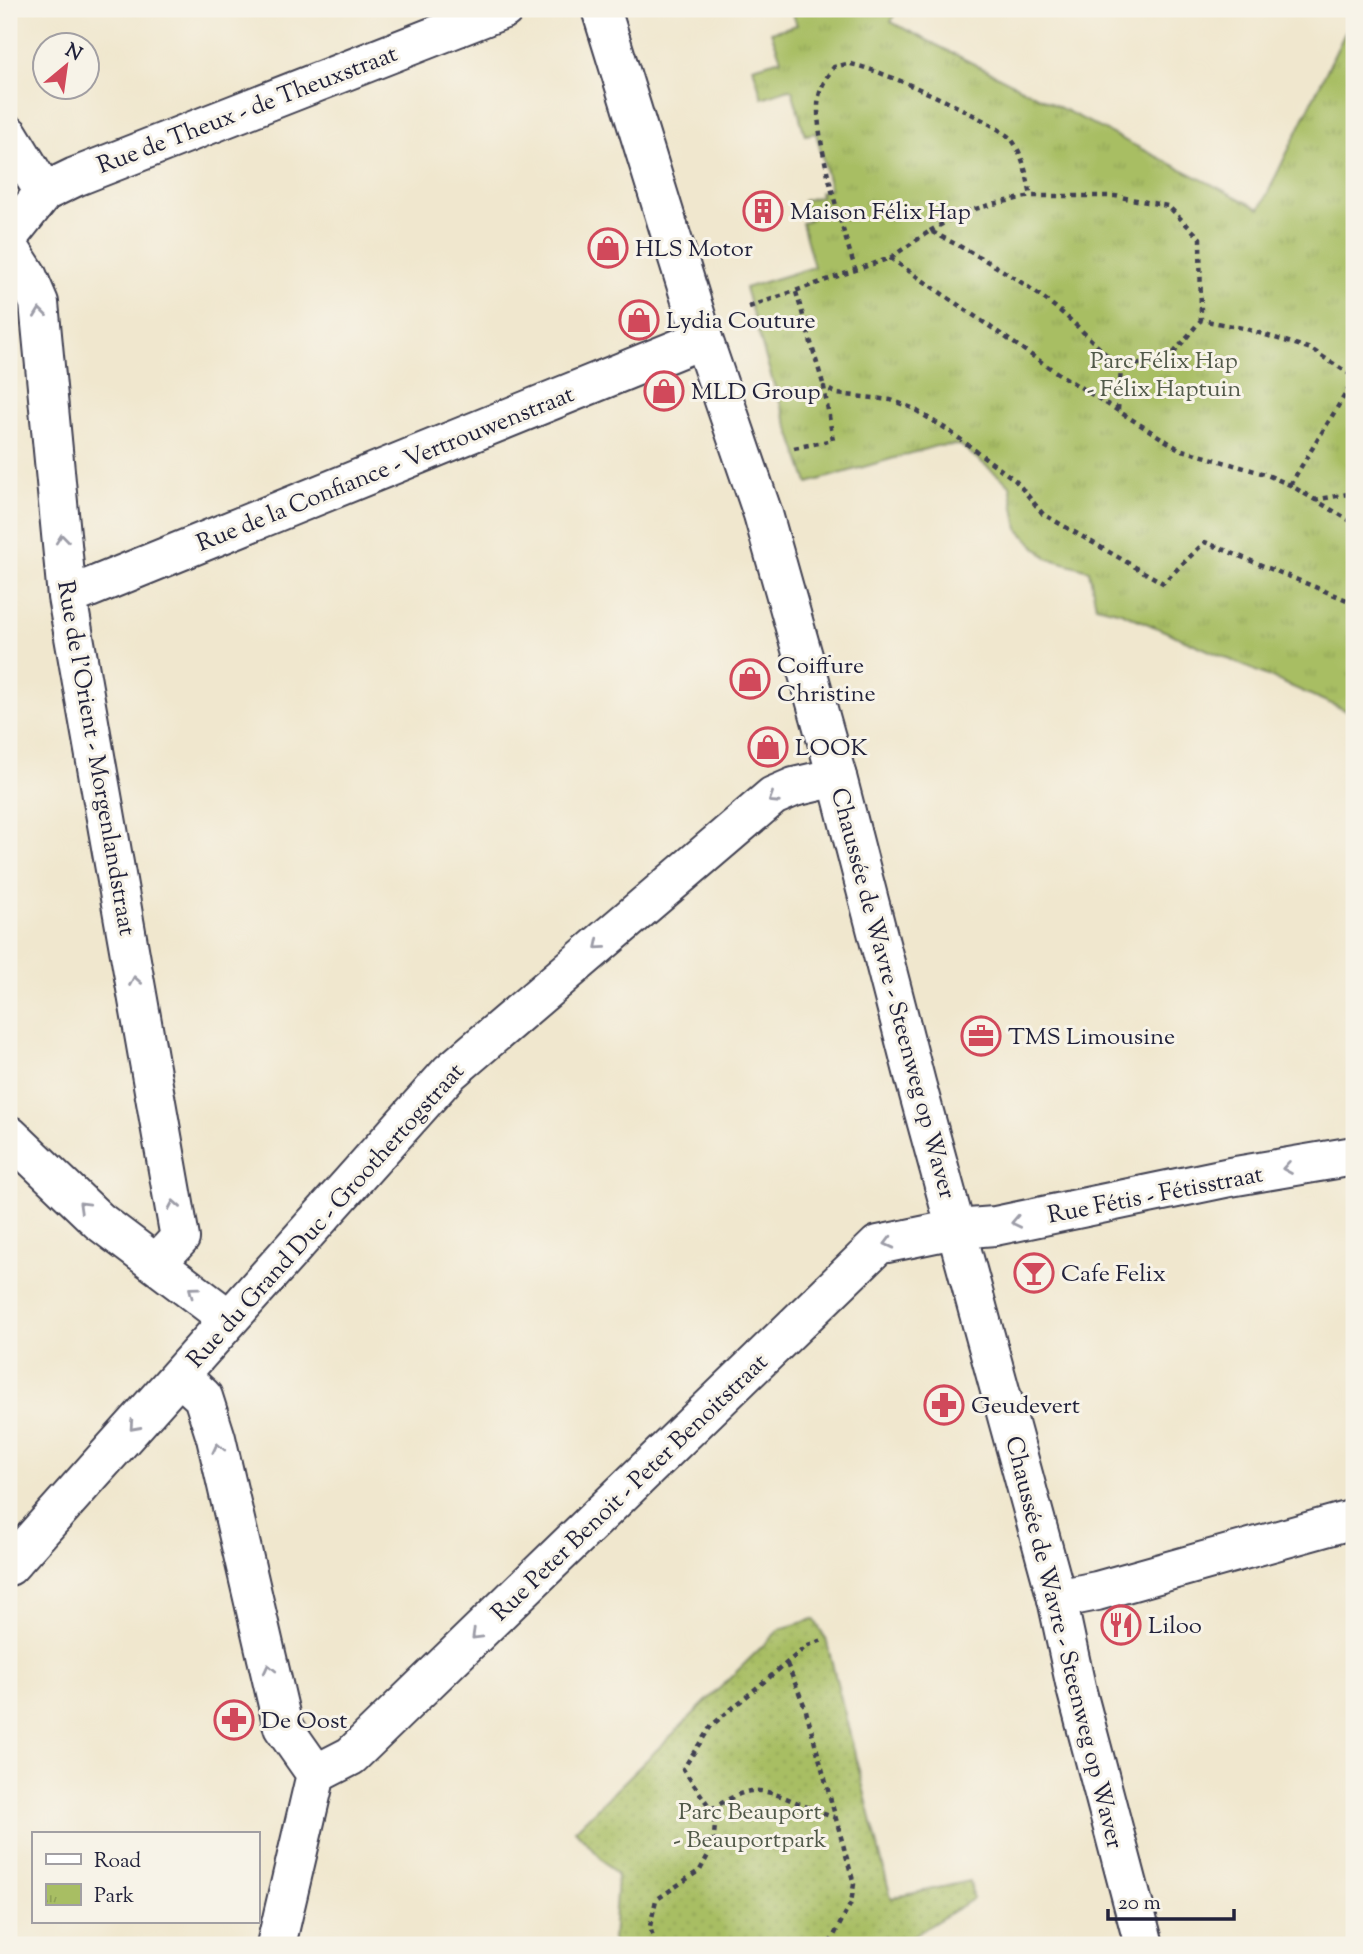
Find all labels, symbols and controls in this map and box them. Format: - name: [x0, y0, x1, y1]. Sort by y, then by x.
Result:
- north arrow: [32, 32, 102, 102]
- text: N: [60, 38, 86, 69]
- street label: Rue de Theux - de Theuxstraat: [93, 38, 403, 184]
- building icon: Maison Félix Hap: [742, 190, 784, 232]
- place label: Maison Félix Hap: [790, 196, 971, 230]
- shop icon: HLS Motor: [587, 227, 629, 269]
- place label: HLS Motor: [635, 233, 753, 267]
- shop icon: Lydia Couture: [618, 299, 660, 341]
- place label: Lydia Couture: [666, 305, 816, 339]
- one-way arrow: [32, 307, 47, 319]
- park label: Parc Félix Hap - Félix Haptuin: [1086, 345, 1242, 407]
- shop icon: MLD Group: [643, 370, 685, 412]
- place label: MLD Group: [691, 376, 821, 410]
- street label: Rue de la Confiance - Vertrouwenstraat: [192, 378, 580, 561]
- one-way arrow: [55, 534, 70, 545]
- street label: Rue de l'Orient - Morgenlandstraat: [47, 578, 143, 938]
- place label: Coiffure Christine: [777, 650, 876, 712]
- shop icon: Coiffure Christine: [729, 658, 771, 700]
- shop icon: LOOK: [747, 726, 789, 768]
- place label: LOOK: [795, 732, 868, 766]
- street label: Chaussée de Wavre - Steenweg op Waver: [821, 784, 963, 1203]
- one-way arrow: [768, 790, 781, 803]
- one-way arrow: [594, 937, 607, 949]
- one-way arrow: [128, 975, 143, 987]
- office icon: TMS Limousine: [960, 1015, 1002, 1057]
- place label: TMS Limousine: [1008, 1021, 1175, 1055]
- street label: Rue du Grand Duc - Groothertogstraat: [180, 1056, 473, 1376]
- street label: Rue Fétis - Fétisstraat: [1045, 1158, 1266, 1234]
- one-way arrow: [1281, 1160, 1293, 1175]
- one-way arrow: [167, 1199, 182, 1211]
- one-way arrow: [79, 1202, 92, 1215]
- one-way arrow: [1010, 1213, 1022, 1228]
- one-way arrow: [883, 1235, 895, 1249]
- bar icon: Cafe Felix: [1013, 1252, 1055, 1294]
- place label: Cafe Felix: [1061, 1258, 1166, 1292]
- one-way arrow: [188, 1287, 200, 1300]
- street label: Rue Peter Benoit - Peter Benoitstraat: [485, 1347, 776, 1630]
- pharmacy icon: Geudevert: [923, 1384, 965, 1426]
- place label: Geudevert: [971, 1390, 1080, 1424]
- one-way arrow: [130, 1418, 142, 1431]
- street label: Chaussée de Wavre - Steenweg op Waver: [995, 1433, 1131, 1852]
- one-way arrow: [212, 1442, 226, 1454]
- restaurant icon: Liloo: [1100, 1604, 1142, 1646]
- place label: Liloo: [1148, 1610, 1202, 1644]
- one-way arrow: [471, 1626, 484, 1639]
- one-way arrow: [263, 1663, 277, 1675]
- pharmacy icon: De Oost: [213, 1699, 255, 1741]
- place label: De Oost: [261, 1705, 348, 1739]
- park label: Parc Beauport - Beauportpark: [673, 1796, 827, 1858]
- legend: [32, 1832, 259, 1923]
- text: Road: [94, 1847, 141, 1877]
- scale bar: [1108, 1877, 1234, 1921]
- text: Park: [94, 1882, 135, 1912]
- text: 20 m: [1118, 1889, 1161, 1919]

